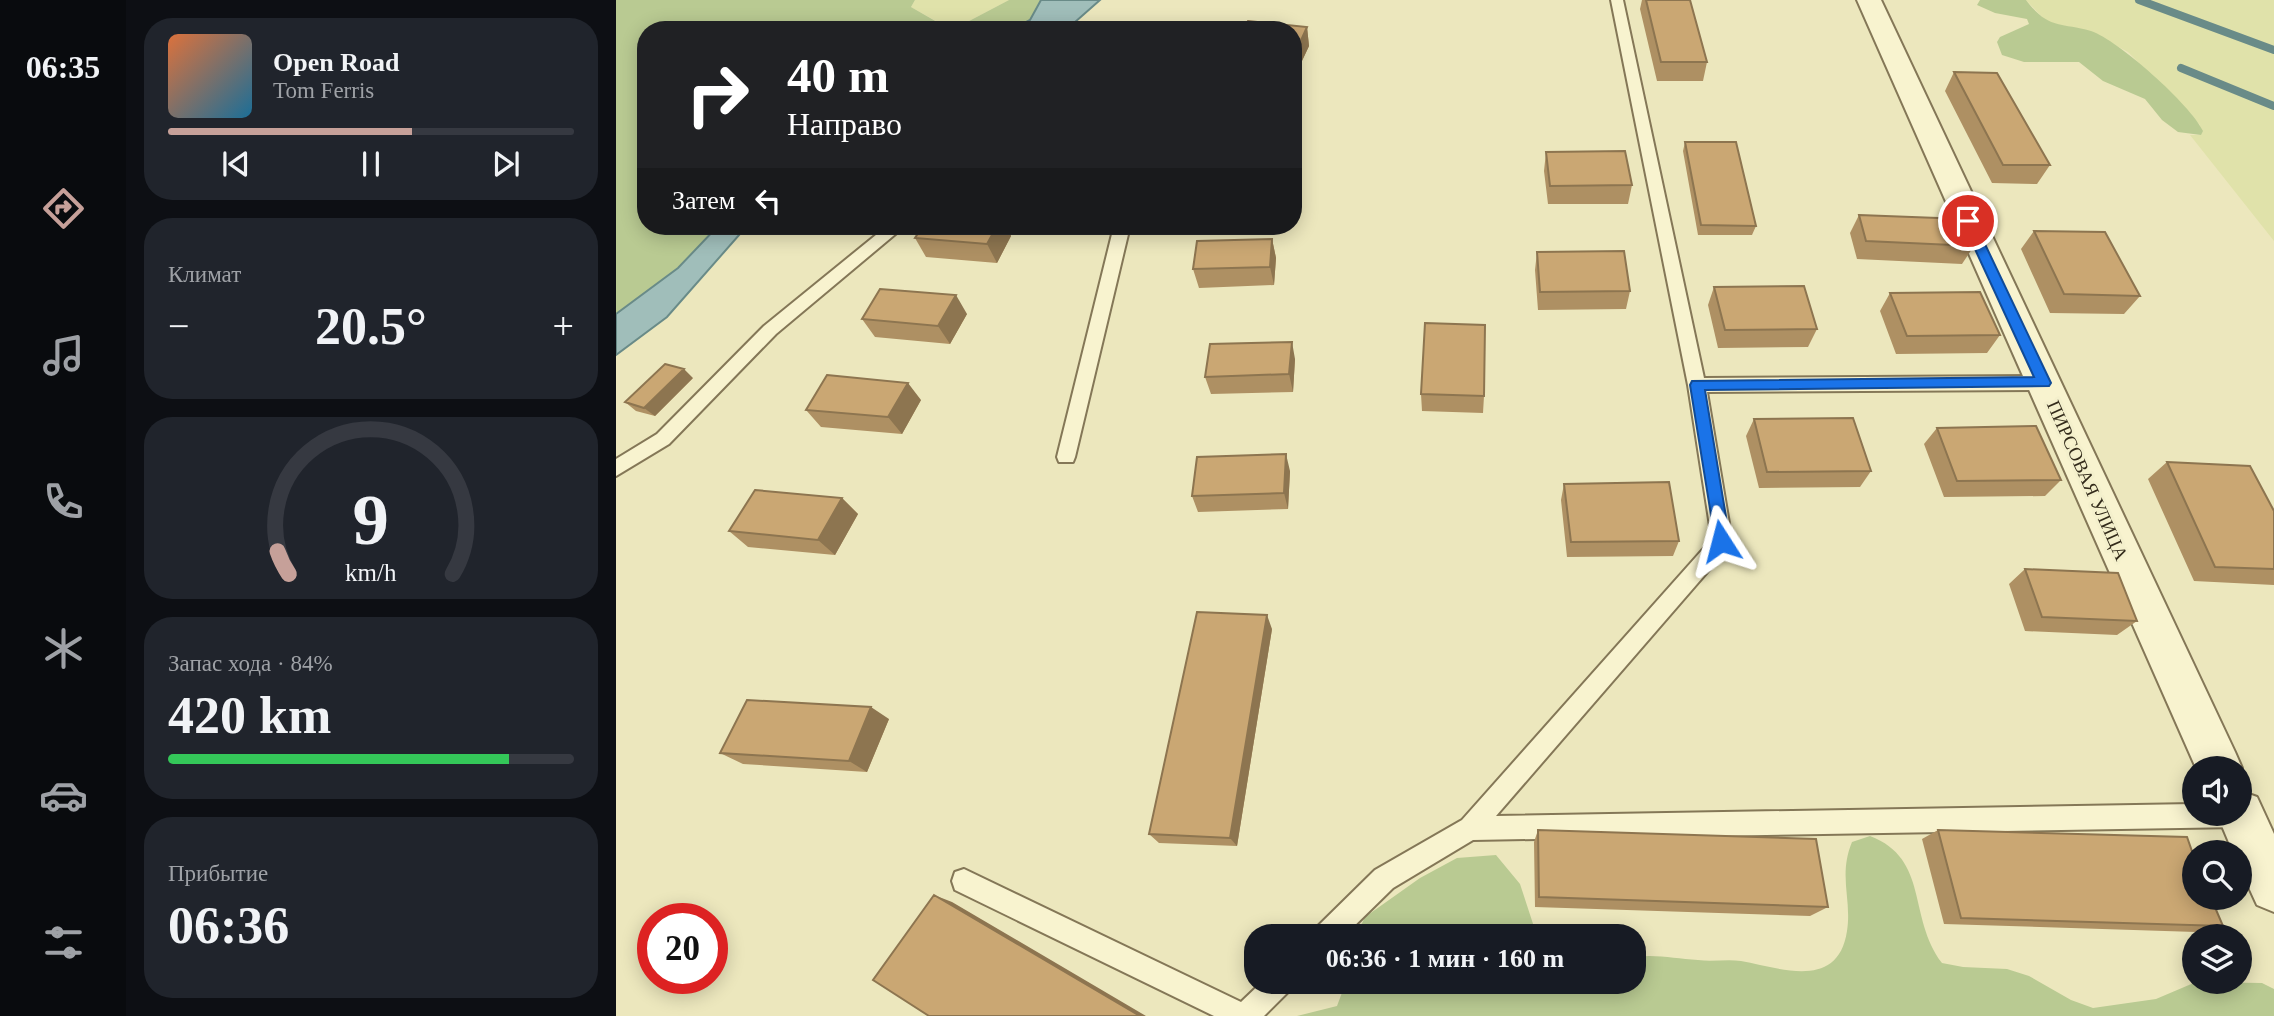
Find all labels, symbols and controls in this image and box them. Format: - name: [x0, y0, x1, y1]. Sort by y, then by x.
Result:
- text: Open Road: [273, 48, 399, 77]
- text: 40 m: [787, 48, 889, 103]
- text: 06:35: [26, 49, 100, 85]
- icon: right: [672, 49, 763, 140]
- text: Tom Ferris: [273, 78, 374, 103]
- text: Направо: [787, 106, 902, 142]
- icon: previous: [217, 145, 255, 183]
- icon: pause: [352, 145, 390, 183]
- icon: next: [487, 145, 525, 183]
- icon: left: [749, 182, 787, 220]
- icon: directions: [39, 184, 88, 233]
- text: Затем: [672, 186, 735, 215]
- pin: [1938, 191, 1998, 251]
- icon: arrive: [1949, 202, 1987, 240]
- text: Климат: [168, 262, 241, 287]
- text: 20.5°: [315, 298, 427, 355]
- text: −: [168, 305, 189, 347]
- text: +: [553, 305, 574, 347]
- icon: music: [39, 331, 88, 380]
- street label: ПИРСОВАЯ УЛИЦА: [2043, 397, 2132, 564]
- icon: phone: [39, 477, 88, 526]
- text: 9: [353, 479, 389, 560]
- position arrow: [1684, 504, 1758, 578]
- text: km/h: [345, 559, 397, 586]
- icon: climate: [39, 624, 88, 673]
- text: Запас хода · 84%: [168, 651, 333, 676]
- text: 420 km: [168, 687, 331, 744]
- map controls: [2182, 756, 2252, 994]
- button: sound: [2182, 756, 2252, 826]
- icon: car: [39, 771, 88, 820]
- button: search: [2182, 840, 2252, 910]
- text: Прибытие: [168, 861, 268, 886]
- text: 06:36: [168, 897, 289, 954]
- speed limit sign: 20: [637, 903, 728, 994]
- icon: filters: [39, 918, 88, 967]
- button: layers: [2182, 924, 2252, 994]
- text: 06:36 · 1 мин · 160 m: [1326, 944, 1564, 973]

